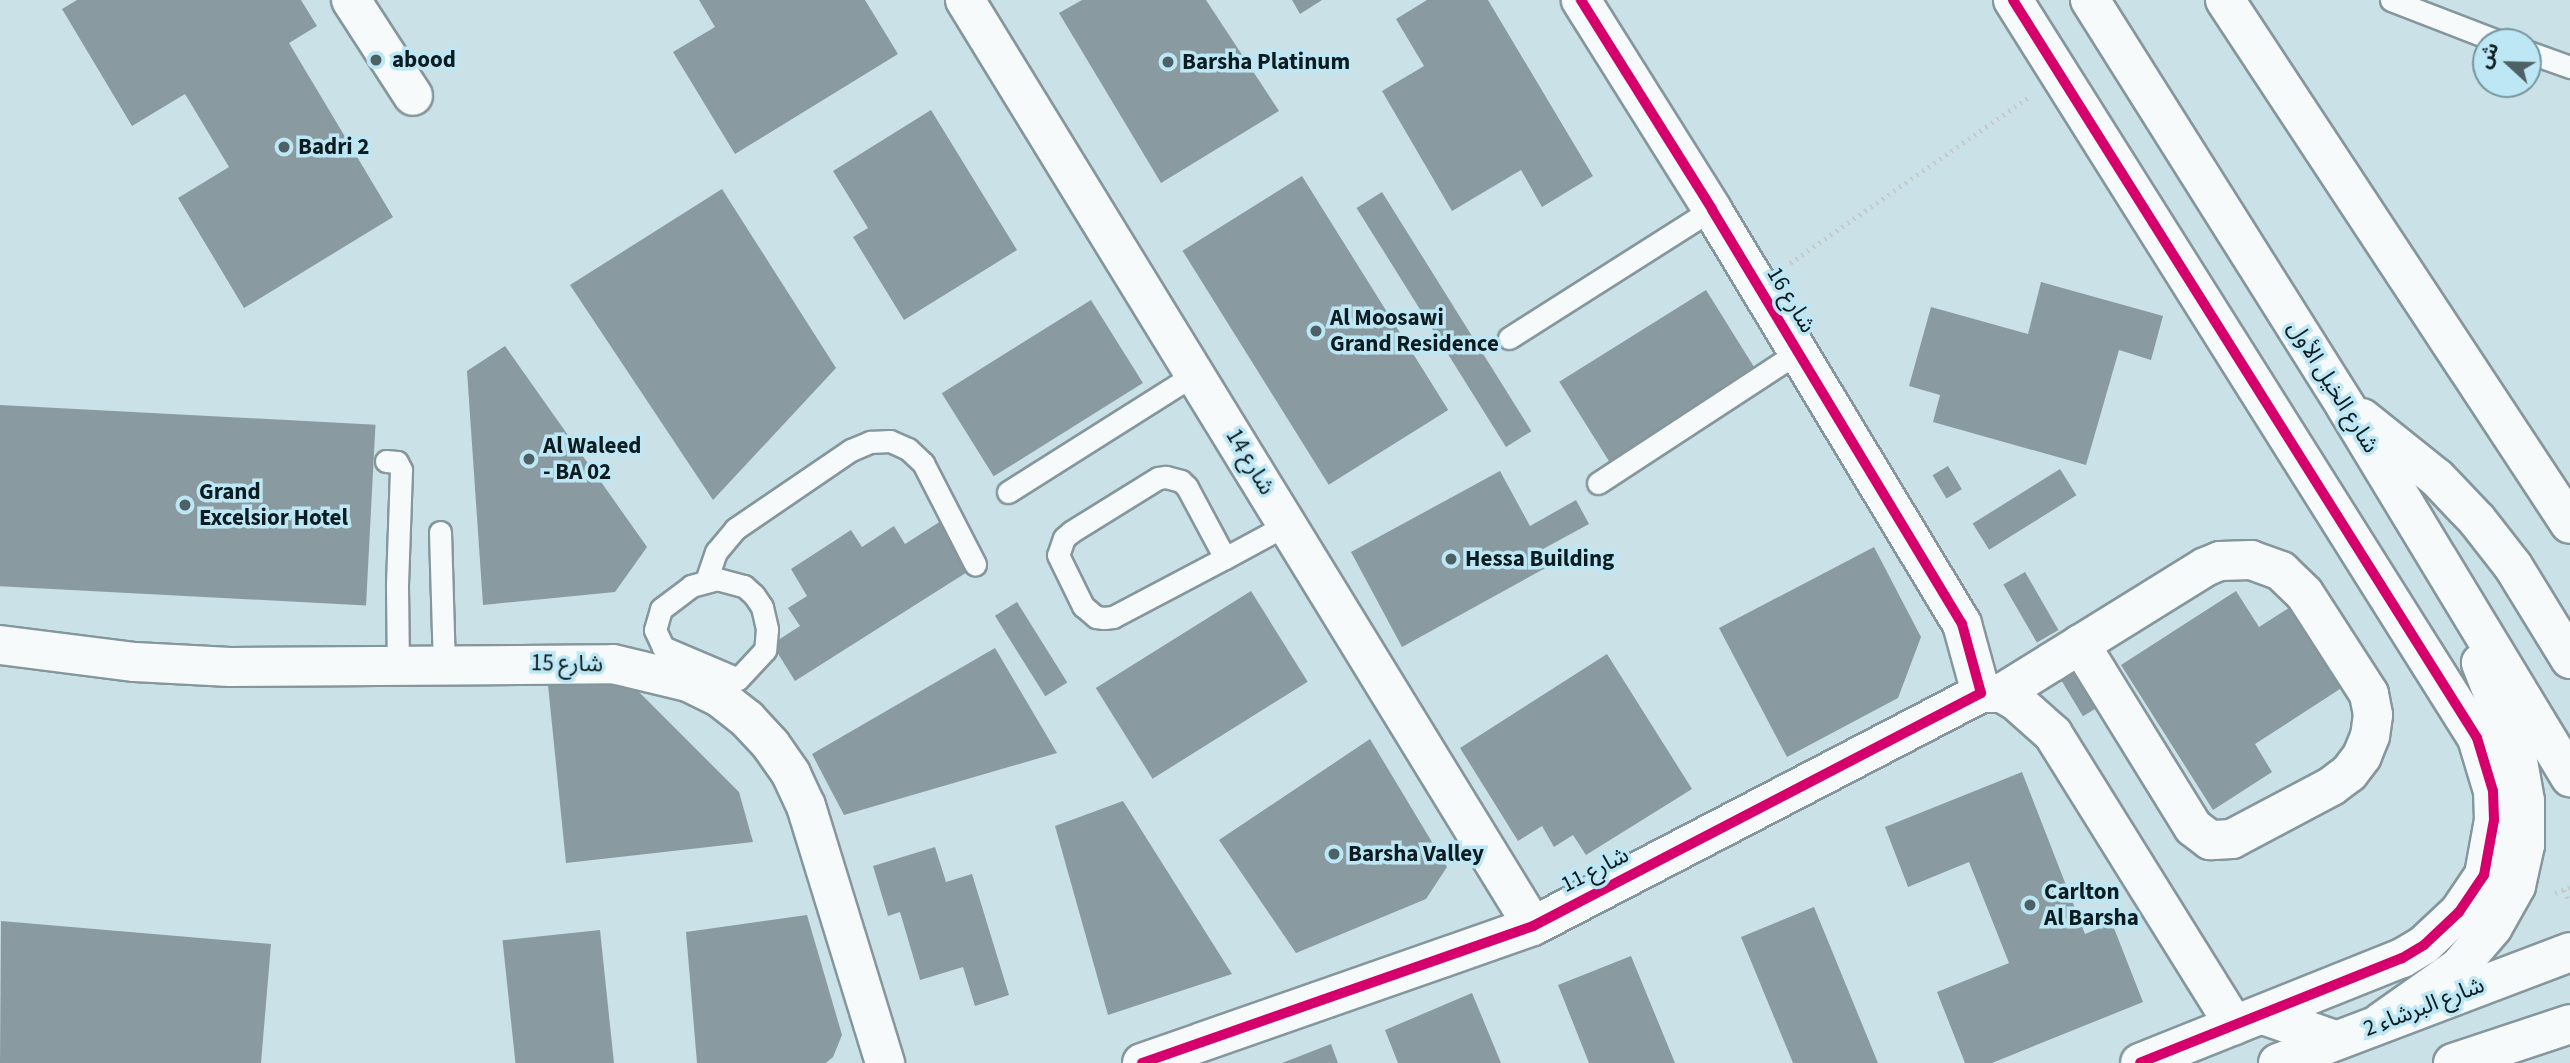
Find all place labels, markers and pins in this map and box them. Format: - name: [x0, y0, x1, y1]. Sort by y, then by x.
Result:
- place label: abood: [392, 46, 456, 74]
- place label: Barsha Platinum: [1182, 48, 1350, 76]
- marker: abood: [366, 50, 386, 70]
- marker: Barsha Platinum: [1160, 54, 1176, 70]
- place label: Badri 2: [298, 133, 369, 161]
- marker: Badri 2: [276, 139, 292, 155]
- place label: Al Moosawi Grand Residence: [1330, 304, 1499, 358]
- marker: Al Moosawi Grand Residence: [1308, 323, 1324, 339]
- place label: Al Waleed - BA 02: [543, 432, 641, 486]
- marker: Al Waleed - BA 02: [521, 451, 537, 467]
- place label: Grand Excelsior Hotel: [199, 478, 348, 532]
- marker: Grand Excelsior Hotel: [177, 497, 193, 513]
- place label: Hessa Building: [1465, 545, 1614, 573]
- marker: Hessa Building: [1443, 551, 1459, 567]
- place label: Barsha Valley: [1348, 840, 1484, 868]
- marker: Barsha Valley: [1326, 846, 1342, 862]
- place label: Carlton Al Barsha: [2044, 878, 2139, 932]
- marker: Carlton Al Barsha: [2022, 897, 2038, 913]

